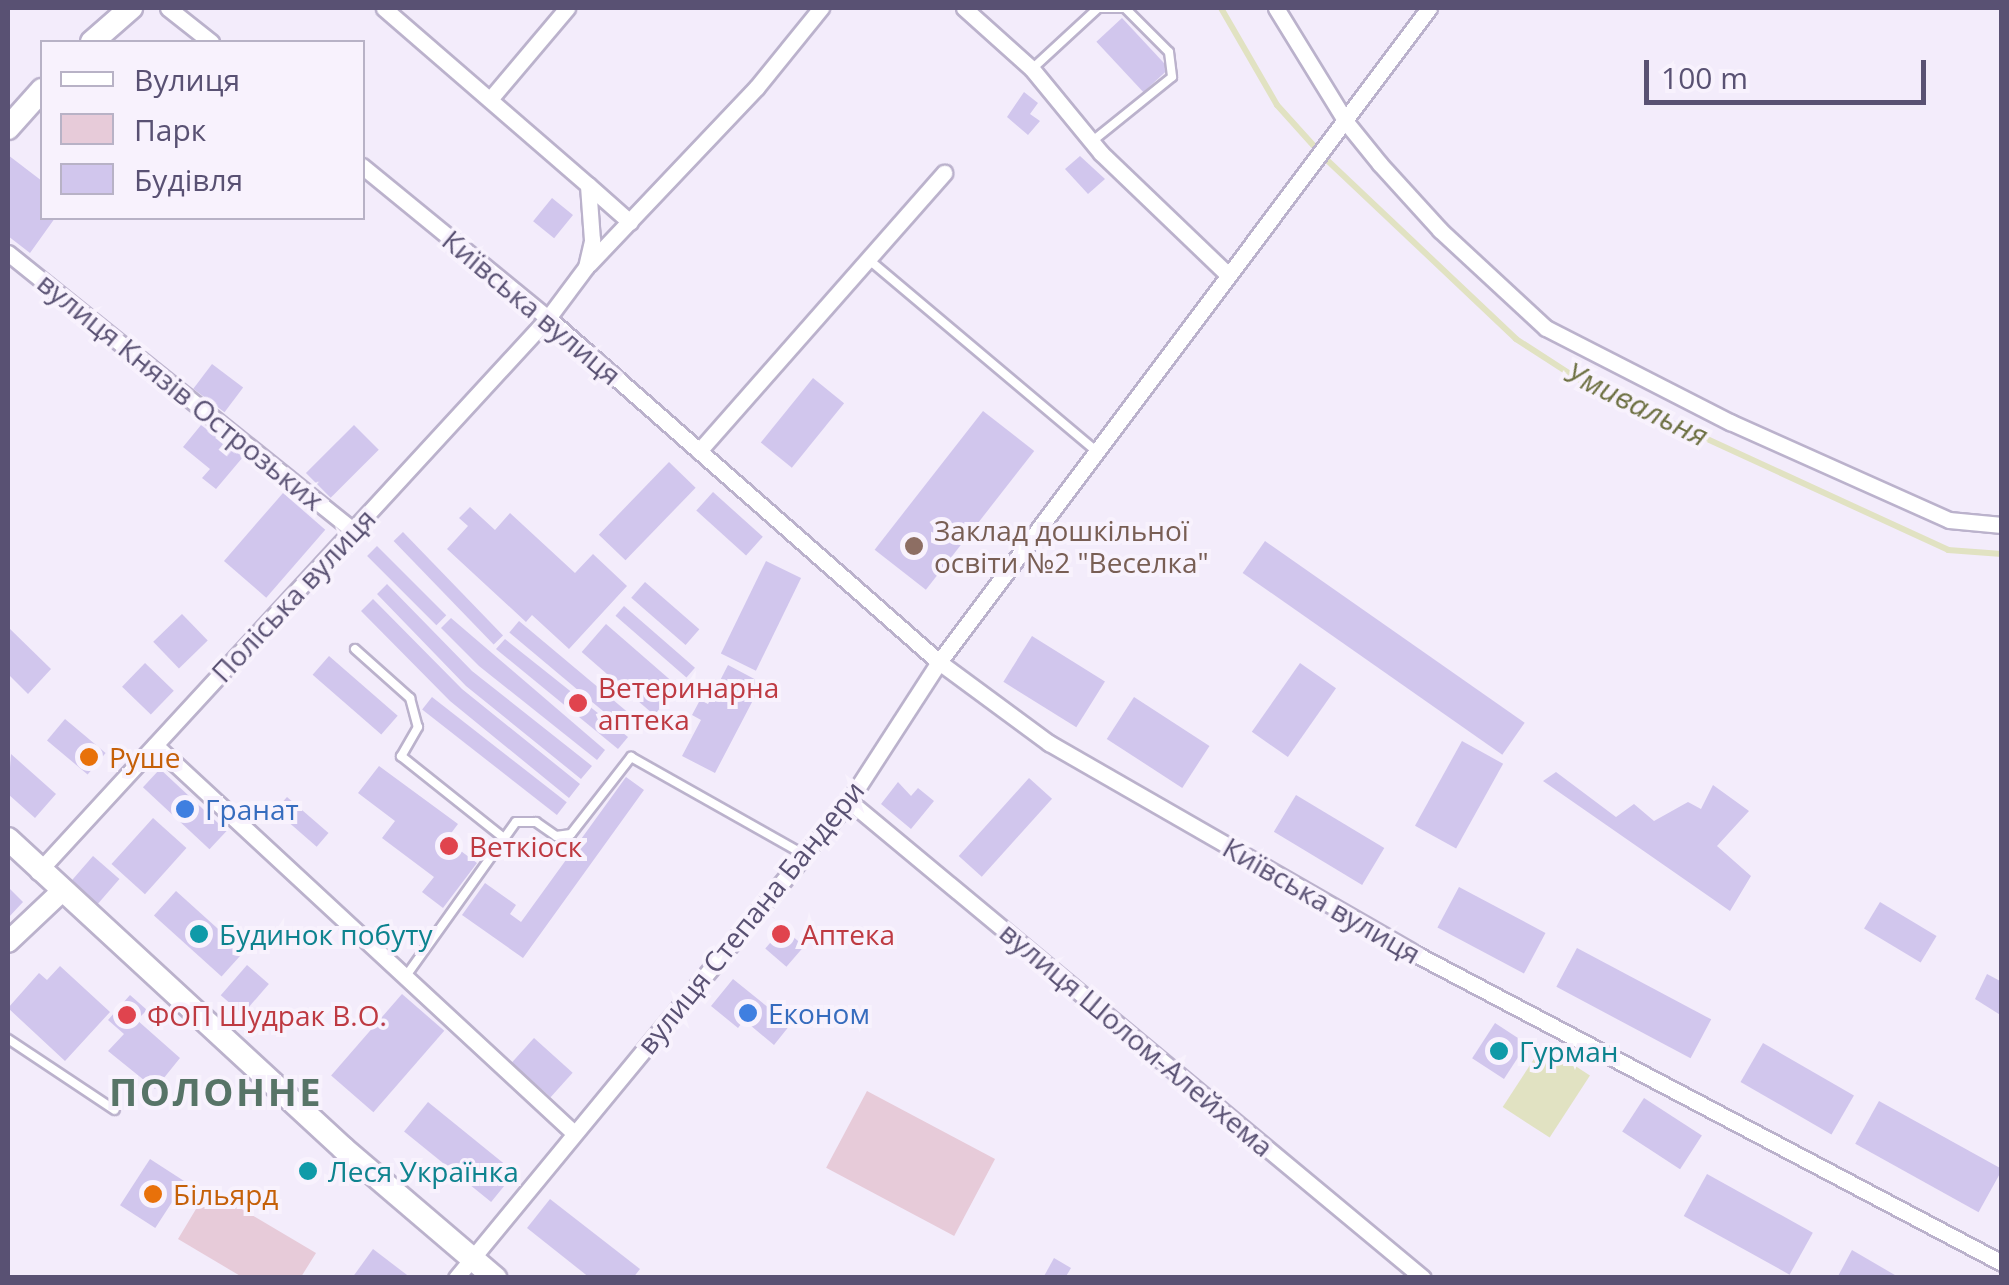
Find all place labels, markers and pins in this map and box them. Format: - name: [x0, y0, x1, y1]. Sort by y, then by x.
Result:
- place label: Заклад дошкільної освіти №2 "Веселка": [934, 513, 1209, 579]
- marker: Заклад дошкільної освіти №2 "Веселка": [903, 535, 925, 557]
- place label: Ветеринарна аптека: [598, 670, 779, 736]
- marker: Ветеринарна аптека: [567, 692, 589, 714]
- place label: Руше: [109, 740, 181, 774]
- marker: Руше: [78, 746, 100, 768]
- place label: Гранат: [205, 792, 299, 826]
- marker: Гранат: [174, 798, 196, 820]
- place label: Веткіоск: [469, 829, 582, 863]
- marker: Веткіоск: [438, 835, 460, 857]
- place label: Будинок побуту: [219, 917, 432, 951]
- place label: Аптека: [801, 917, 895, 951]
- marker: Будинок побуту: [188, 923, 210, 945]
- marker: Аптека: [770, 923, 792, 945]
- place label: Економ: [768, 996, 870, 1030]
- place label: ФОП Шудрак В.О.: [147, 998, 387, 1032]
- marker: Економ: [737, 1002, 759, 1024]
- marker: ФОП Шудрак В.О.: [116, 1004, 138, 1026]
- place label: Гурман: [1519, 1034, 1619, 1068]
- marker: Гурман: [1488, 1040, 1510, 1062]
- place label: Леся Українка: [328, 1154, 519, 1188]
- marker: Леся Українка: [297, 1160, 319, 1182]
- place label: Більярд: [173, 1177, 278, 1211]
- marker: Більярд: [142, 1183, 164, 1205]

